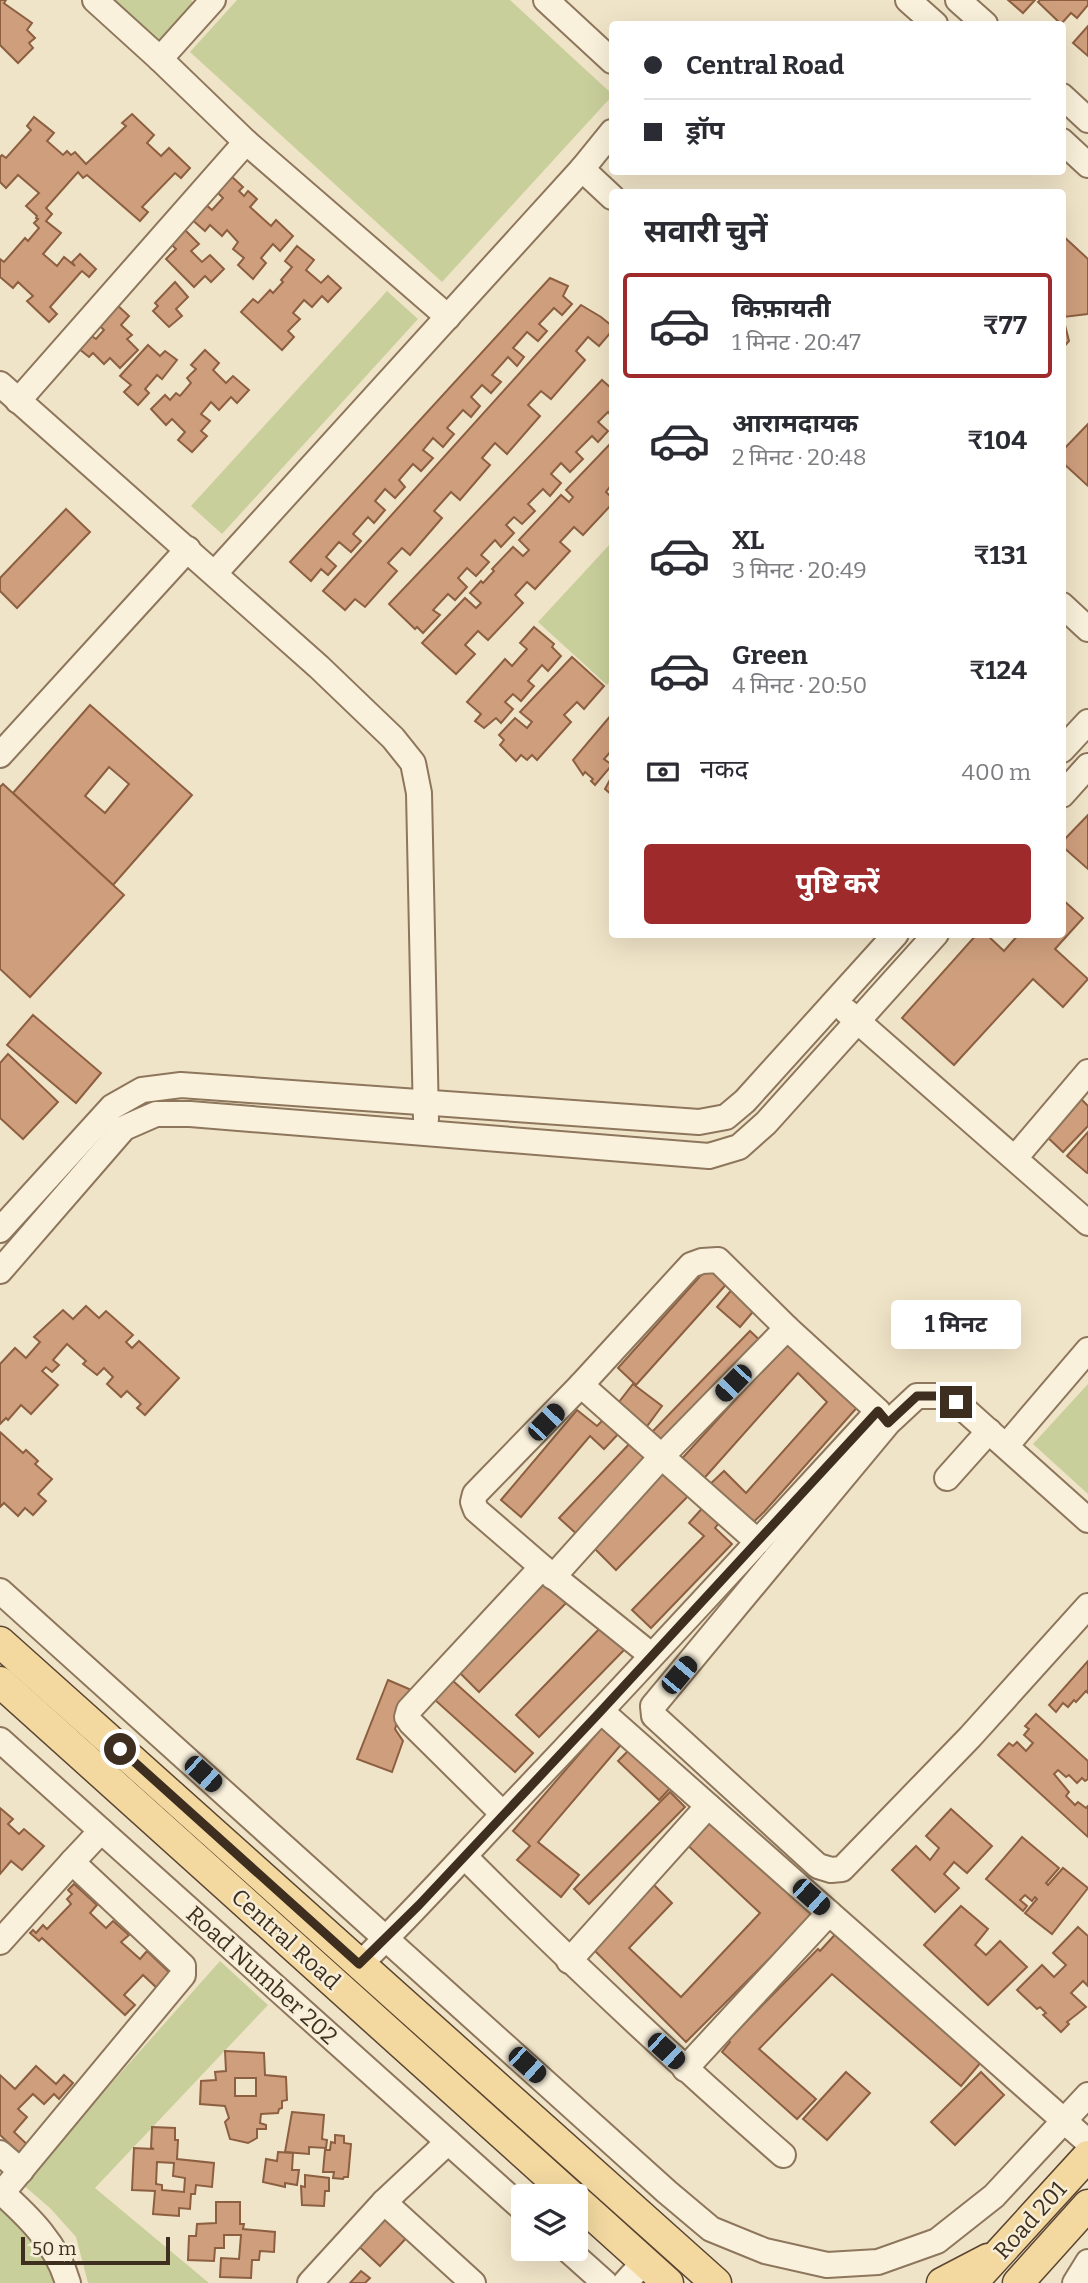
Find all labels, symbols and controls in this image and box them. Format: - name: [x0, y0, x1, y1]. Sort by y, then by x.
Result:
- text: Central Road: [686, 50, 844, 81]
- text: ड्रॉप: [686, 115, 724, 146]
- text: सवारी चुनें: [644, 212, 768, 250]
- text: किफ़ायती: [732, 293, 831, 324]
- icon: car: [648, 294, 711, 357]
- text: ₹77: [983, 310, 1027, 341]
- text: 1 मिनट · 20:47: [732, 328, 861, 356]
- text: आरामदायक: [732, 408, 858, 439]
- icon: car: [648, 409, 711, 472]
- text: ₹104: [967, 425, 1027, 456]
- text: 2 मिनट · 20:48: [732, 443, 867, 471]
- icon: car: [648, 524, 711, 587]
- text: XL: [732, 525, 764, 556]
- text: ₹131: [973, 540, 1027, 571]
- text: 3 मिनट · 20:49: [732, 556, 867, 584]
- icon: car: [648, 639, 711, 702]
- text: Green: [732, 640, 808, 671]
- text: ₹124: [969, 655, 1027, 686]
- text: 4 मिनट · 20:50: [732, 671, 867, 699]
- icon: cash: [644, 753, 682, 791]
- text: नकद: [700, 754, 748, 785]
- text: 400 m: [962, 758, 1031, 786]
- button: पुष्टि करें: [644, 844, 1031, 924]
- callout: 1 मिनट: [891, 1300, 1021, 1350]
- text: 1 मिनट: [925, 1310, 987, 1338]
- car: [711, 1361, 756, 1405]
- route end: [940, 1386, 972, 1418]
- car: [524, 1400, 569, 1444]
- car: [658, 1652, 701, 1698]
- route start: [104, 1733, 136, 1765]
- car: [181, 1752, 226, 1796]
- car: [789, 1875, 834, 1919]
- street label: Central Road: [226, 1883, 347, 1995]
- street label: Road Number 202: [181, 1900, 343, 2050]
- car: [644, 2029, 689, 2073]
- car: [505, 2043, 550, 2087]
- street label: Road 201: [988, 2175, 1073, 2265]
- map controls: [511, 2184, 588, 2261]
- button: layers: [511, 2184, 588, 2261]
- scale bar: [21, 2234, 170, 2266]
- text: 50 m: [32, 2237, 76, 2260]

